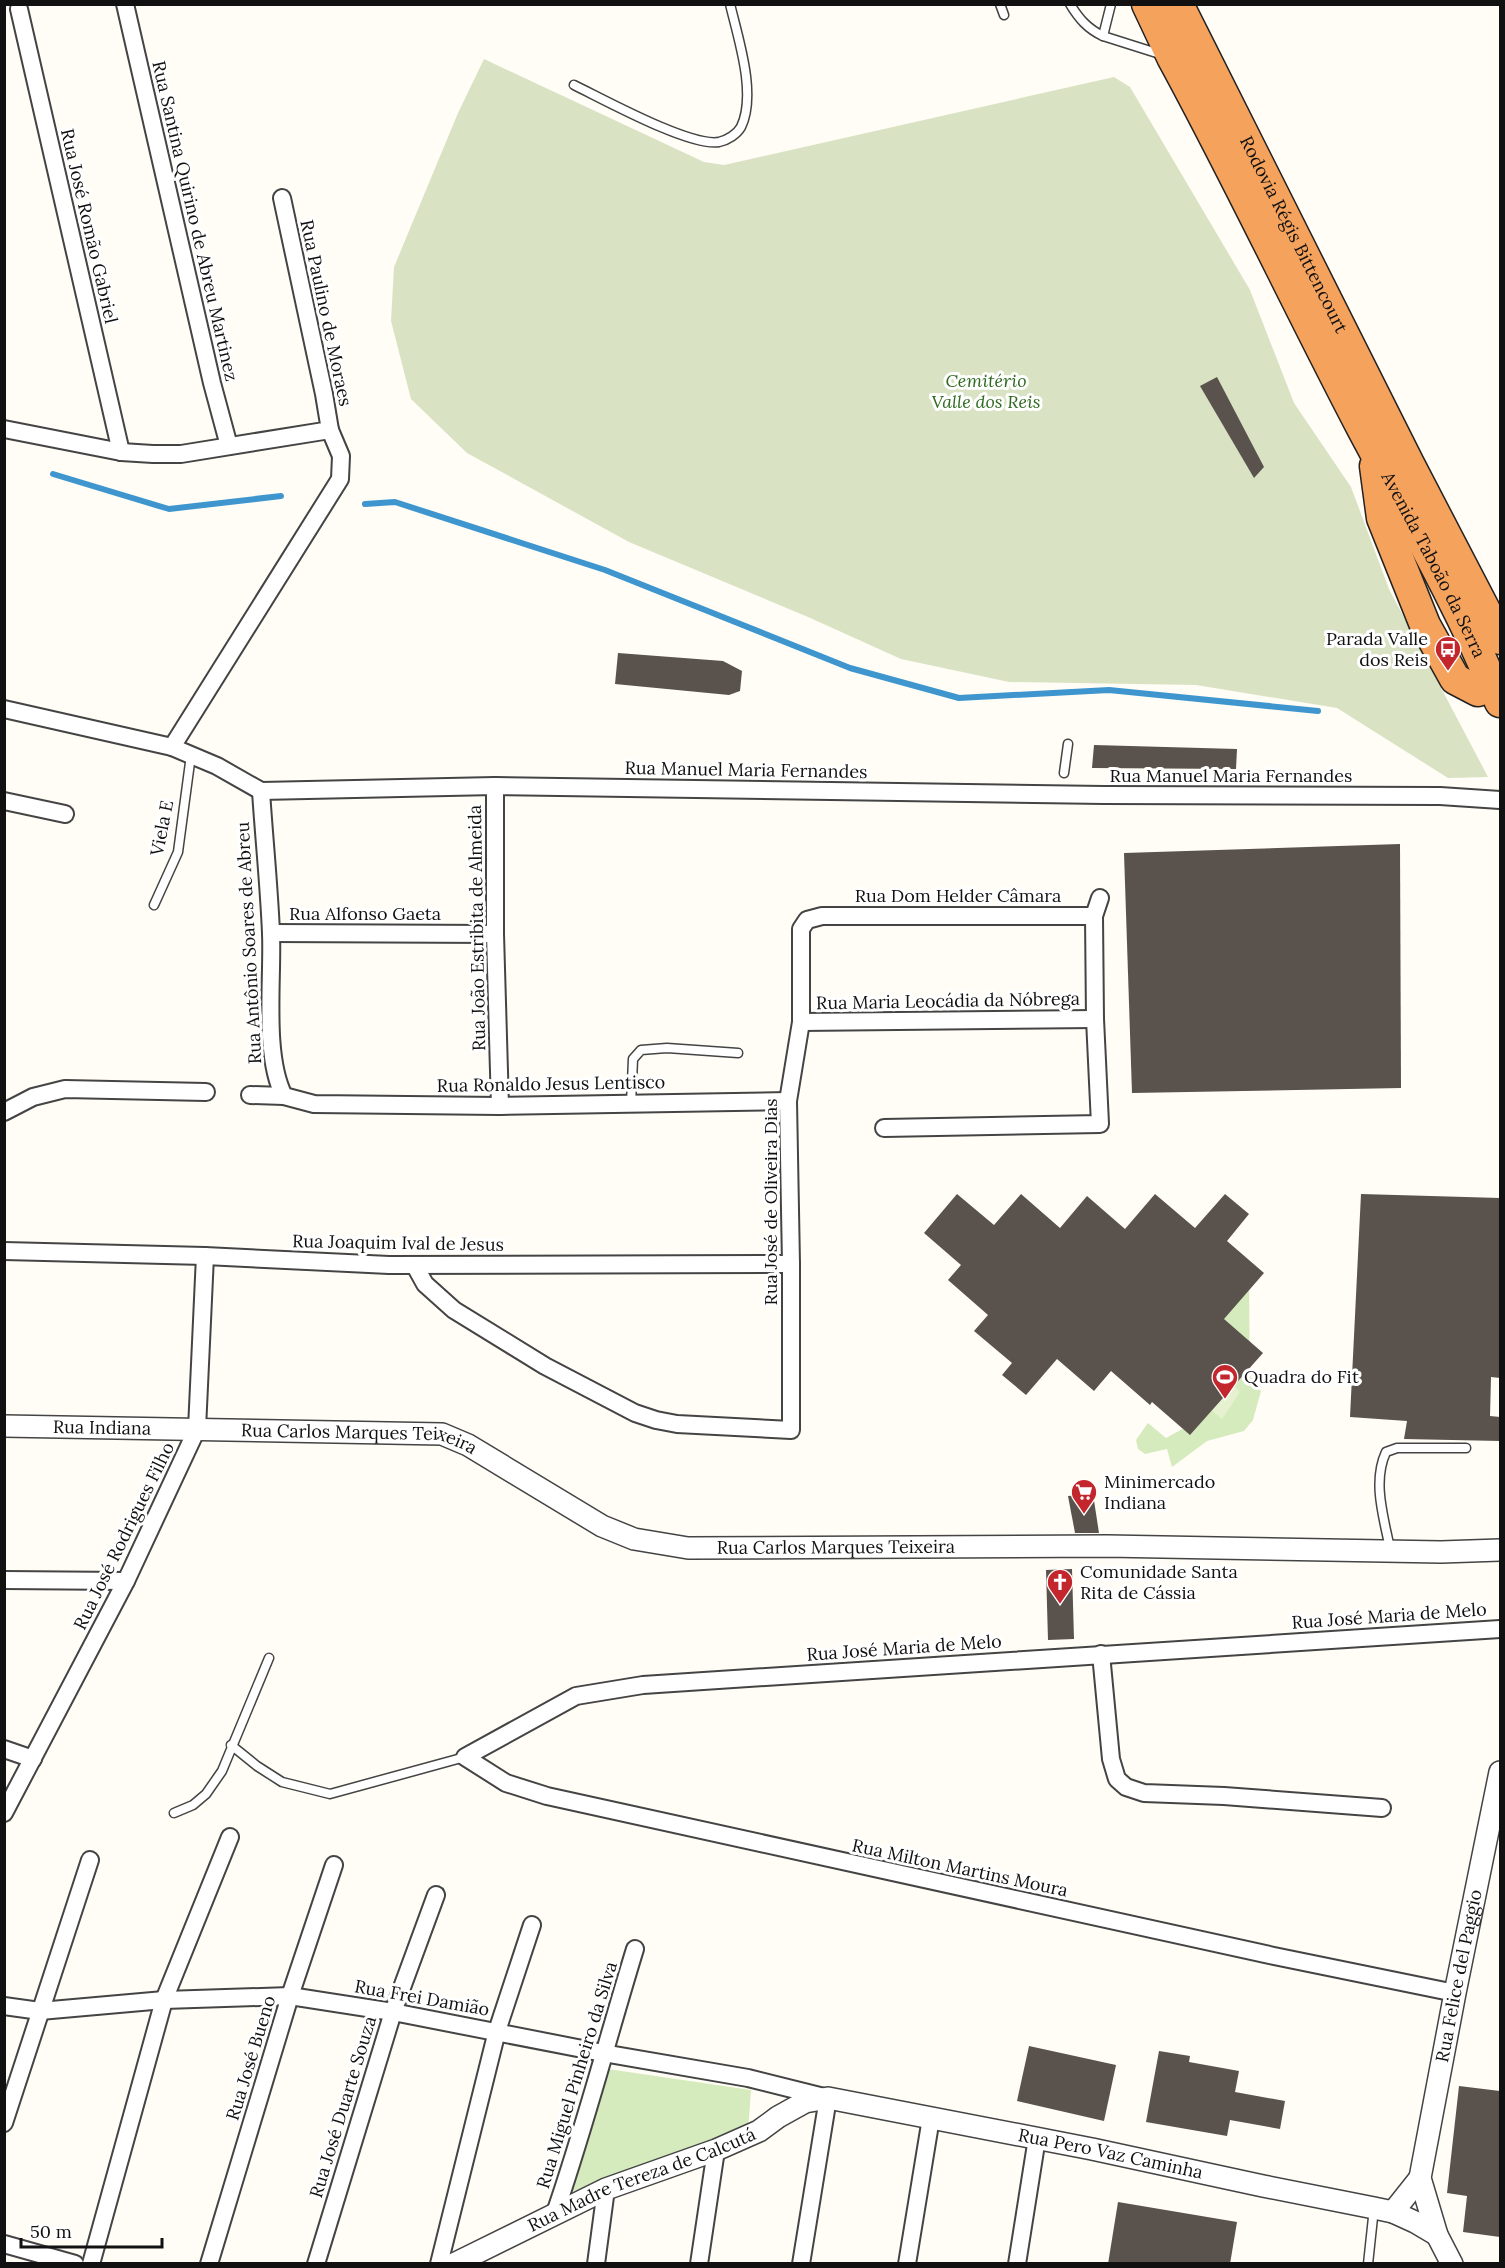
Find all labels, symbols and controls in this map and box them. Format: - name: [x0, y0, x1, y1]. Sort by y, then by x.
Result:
- street label: Rua Santina Quirino de Abreu Martinez: [147, 58, 244, 383]
- street label: Rua José Romão Gabriel: [56, 126, 123, 326]
- street label: Rodovia Régis Bittencourt: [1235, 132, 1353, 337]
- street label: Rua Paulino de Moraes: [295, 218, 358, 408]
- park label: Cemitério Valle dos Reis: [931, 369, 1041, 413]
- street label: Avenida Taboão da Serra: [1376, 467, 1491, 661]
- place label: Parada Valle dos Reis: [1326, 627, 1428, 671]
- bus stop icon: Parada Valle dos Reis: [1433, 634, 1463, 672]
- street label: Rua Manuel Maria Fernandes: [624, 756, 868, 783]
- street label: Rua Manuel Maria Fernandes: [1110, 764, 1352, 787]
- street label: Viela E: [145, 798, 178, 859]
- street label: Rua João Estribita de Almeida: [463, 805, 490, 1051]
- street label: Rua Antônio Soares de Abreu: [231, 821, 266, 1065]
- street label: Rua Dom Helder Câmara: [855, 884, 1061, 907]
- street label: Rua Alfonso Gaeta: [289, 902, 441, 925]
- street label: Rua Maria Leocádia da Nóbrega: [816, 987, 1080, 1014]
- street label: Rua Ronaldo Jesus Lentisco: [437, 1070, 665, 1097]
- street label: Rua José de Oliveira Dias: [759, 1098, 782, 1306]
- street label: Rua Joaquim Ival de Jesus: [292, 1229, 504, 1256]
- sports icon: Quadra do Fit: [1210, 1362, 1240, 1400]
- place label: Quadra do Fit: [1244, 1365, 1359, 1388]
- street label: Rua Indiana: [53, 1415, 151, 1440]
- street label: Rua Carlos Marques Teixeira: [241, 1418, 482, 1459]
- street label: Rua José Rodrigues Filho: [68, 1438, 179, 1633]
- place label: Minimercado Indiana: [1104, 1470, 1215, 1514]
- supermarket icon: Minimercado Indiana: [1069, 1477, 1099, 1515]
- street label: Rua Carlos Marques Teixeira: [717, 1535, 955, 1559]
- place label: Comunidade Santa Rita de Cássia: [1080, 1560, 1238, 1604]
- church icon: Comunidade Santa Rita de Cássia: [1045, 1567, 1075, 1605]
- street label: Rua José Maria de Melo: [1291, 1597, 1487, 1634]
- street label: Rua José Maria de Melo: [806, 1629, 1002, 1666]
- street label: Rua Milton Martins Moura: [850, 1833, 1070, 1902]
- street label: Rua Felice del Paggio: [1430, 1887, 1487, 2064]
- street label: Rua Miguel Pinheiro da Silva: [531, 1959, 622, 2191]
- street label: Rua Frei Damião: [353, 1974, 491, 2021]
- street label: Rua José Bueno: [221, 1993, 280, 2123]
- street label: Rua José Duarte Souza: [304, 2013, 381, 2201]
- street label: Rua Madre Tereza de Calcutá: [524, 2122, 759, 2237]
- street label: Rua Pero Vaz Caminha: [1016, 2123, 1205, 2184]
- scale bar: [21, 2211, 162, 2249]
- text: 50 m: [30, 2220, 72, 2243]

